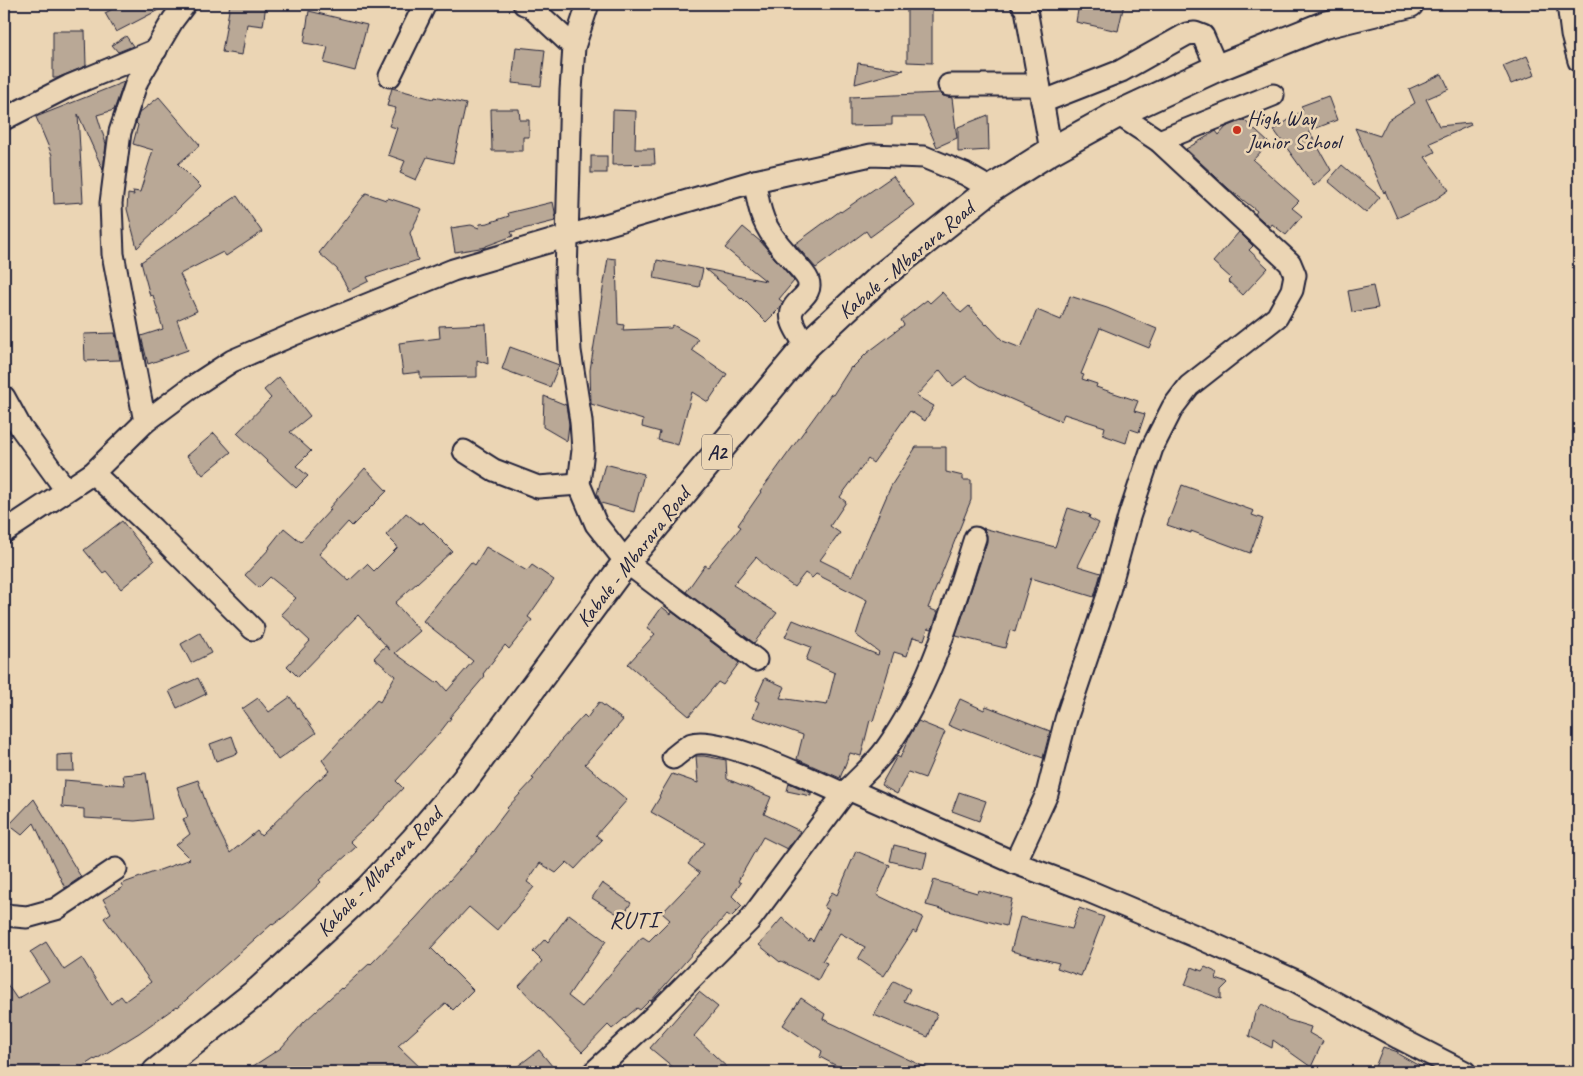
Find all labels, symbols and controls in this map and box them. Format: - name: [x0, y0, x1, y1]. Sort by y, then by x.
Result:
- place label: High Way Junior School: [1246, 105, 1344, 155]
- marker: High Way Junior School: [1231, 124, 1243, 136]
- street label: Kabale - Mbarara Road: [833, 193, 982, 324]
- road number: A2: [702, 434, 732, 470]
- street label: Kabale - Mbarara Road: [571, 479, 698, 632]
- street label: Kabale - Mbarara Road: [311, 799, 450, 942]
- district label: RUTI: [609, 905, 663, 935]

